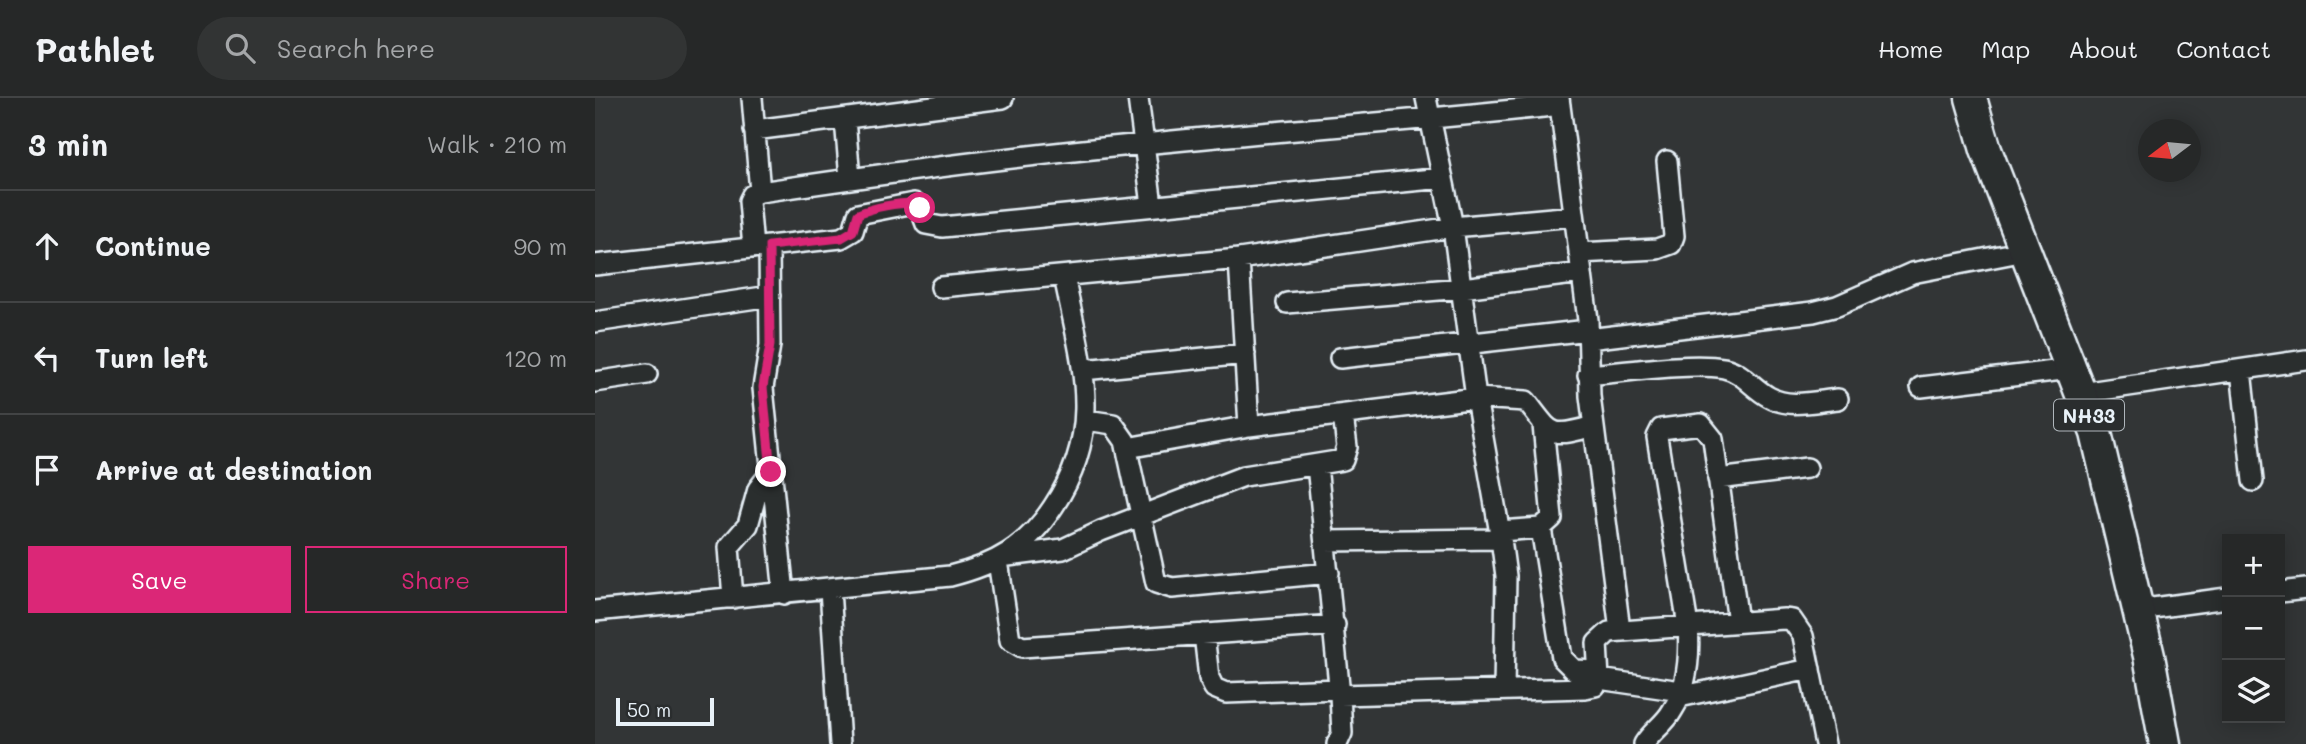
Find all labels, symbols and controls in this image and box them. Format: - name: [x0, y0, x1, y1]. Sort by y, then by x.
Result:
- search box: [197, 17, 687, 80]
- text: Pathlet: [35, 27, 155, 70]
- icon: search: [221, 29, 259, 67]
- text: Search here: [277, 31, 435, 65]
- text: Home: [1878, 33, 1943, 64]
- text: Map: [1981, 33, 2030, 64]
- text: About: [2068, 33, 2138, 64]
- text: Contact: [2176, 33, 2271, 64]
- north arrow: [2138, 119, 2201, 182]
- text: 3 min: [28, 124, 108, 164]
- text: Walk · 210 m: [427, 129, 567, 159]
- route start: [904, 192, 935, 223]
- icon: ahead: [28, 227, 66, 265]
- text: Continue: [95, 229, 211, 263]
- text: 90 m: [514, 231, 567, 261]
- icon: left: [28, 339, 66, 377]
- text: Turn left: [95, 341, 208, 375]
- text: 120 m: [504, 343, 567, 373]
- road number: NH33: [2054, 400, 2124, 430]
- icon: arrive: [28, 451, 66, 489]
- text: Arrive at destination: [95, 453, 372, 487]
- route end: [755, 456, 786, 487]
- map controls: [2222, 534, 2285, 723]
- button: +: [2222, 534, 2285, 597]
- button: Save: [28, 546, 291, 613]
- button: Share: [305, 546, 567, 613]
- button: −: [2222, 597, 2285, 660]
- button: layers: [2222, 660, 2285, 723]
- scale bar: [616, 695, 714, 727]
- text: 50 m: [627, 697, 671, 722]

